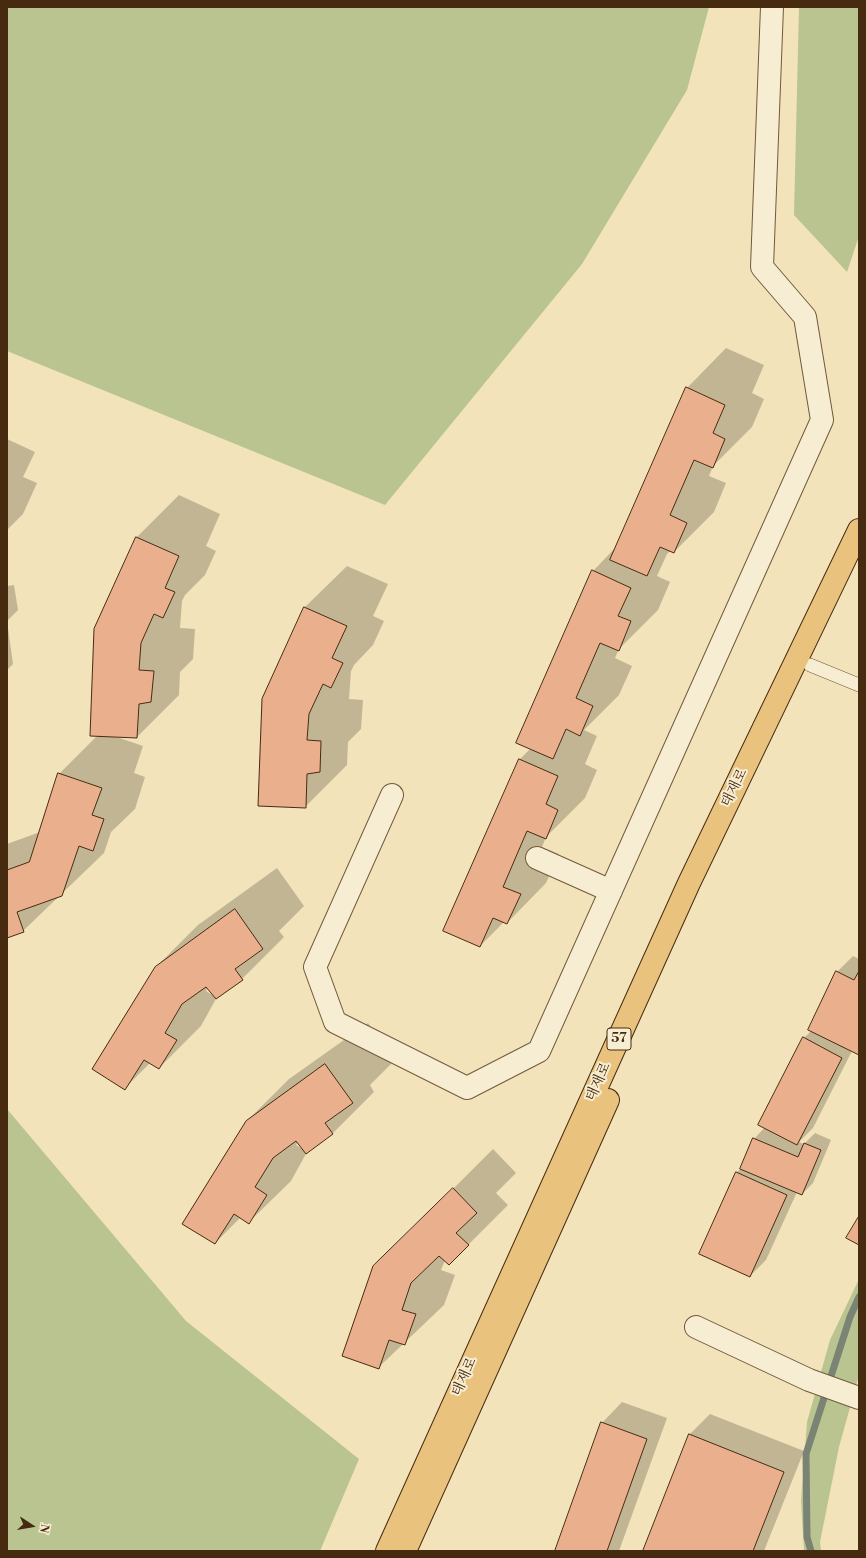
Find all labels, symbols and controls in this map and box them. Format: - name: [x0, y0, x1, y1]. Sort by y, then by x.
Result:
- street label: 태재로: [719, 766, 751, 810]
- road number: 57: [607, 1028, 631, 1050]
- street label: 태재로: [583, 1060, 615, 1104]
- street label: 태재로: [449, 1355, 481, 1399]
- north arrow: [12, 1506, 52, 1546]
- text: N: [36, 1523, 51, 1534]

